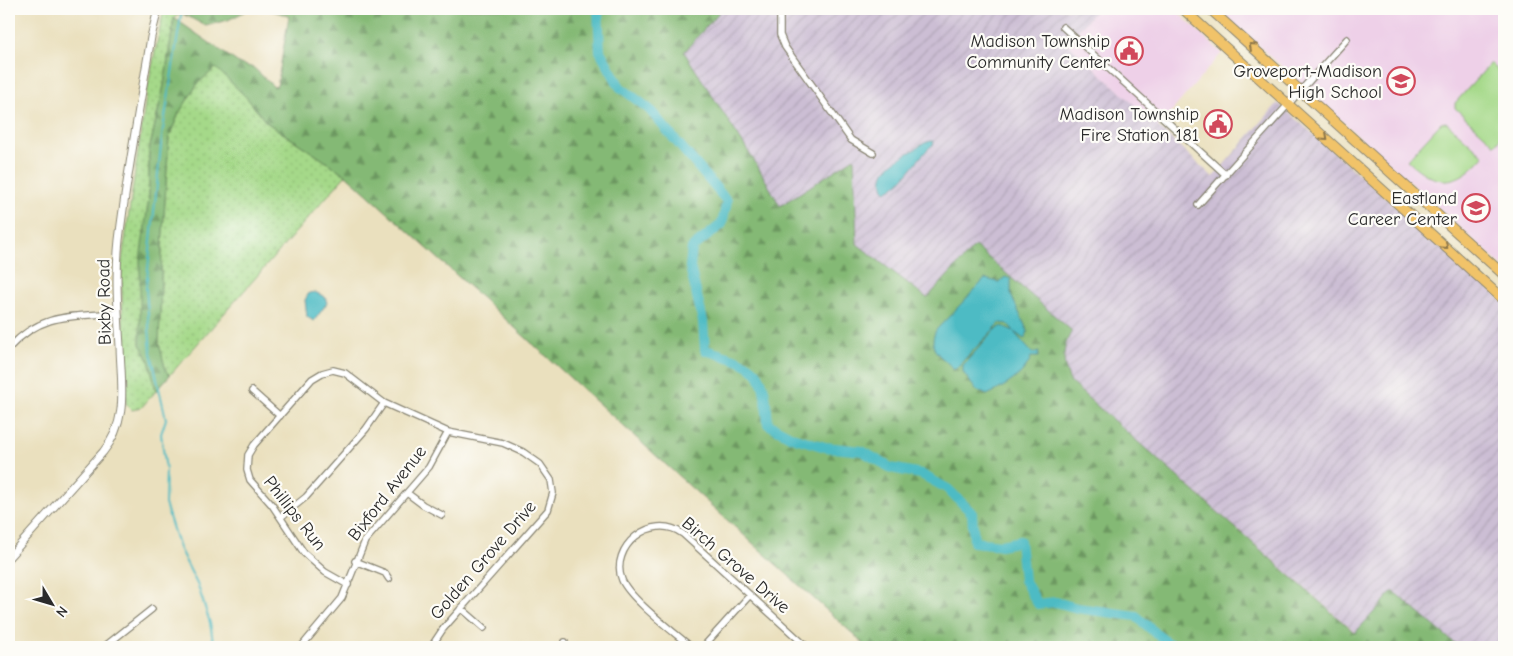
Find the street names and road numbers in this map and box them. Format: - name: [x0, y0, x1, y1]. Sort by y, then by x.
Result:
- street label: Bixby Road: [93, 259, 116, 345]
- street label: Bixford Avenue: [344, 442, 431, 545]
- street label: Phillips Run: [259, 472, 330, 555]
- street label: Golden Grove Drive: [426, 497, 541, 624]
- street label: Birch Grove Drive: [677, 513, 794, 618]

